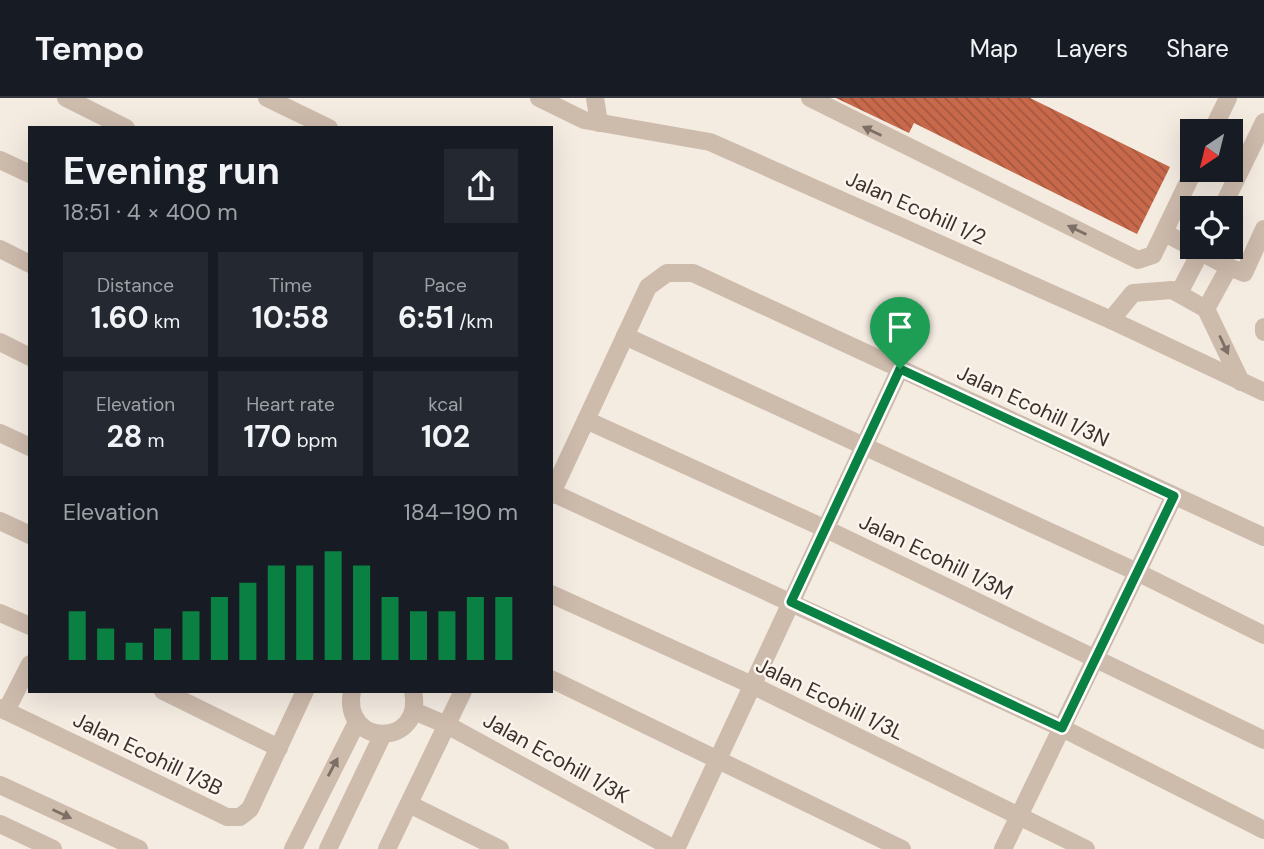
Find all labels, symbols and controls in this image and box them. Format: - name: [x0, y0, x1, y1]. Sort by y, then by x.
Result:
- text: Tempo: [35, 27, 144, 70]
- text: Map: [970, 33, 1018, 64]
- text: Layers: [1056, 33, 1128, 64]
- text: Share: [1166, 33, 1229, 64]
- north arrow: [1180, 119, 1242, 182]
- map controls: [1180, 119, 1243, 259]
- one-way arrow: [862, 125, 882, 136]
- text: Evening run: [63, 146, 280, 196]
- button: share: [444, 149, 518, 223]
- street label: Jalan Ecohill 1/2: [841, 165, 991, 251]
- button: locate: [1180, 196, 1243, 259]
- text: 18:51 · 4 × 400 m: [63, 197, 238, 227]
- one-way arrow: [1067, 224, 1087, 235]
- text: Distance: [97, 273, 174, 298]
- text: Time: [269, 273, 312, 298]
- text: Pace: [424, 273, 467, 298]
- pin: [870, 297, 930, 369]
- text: 1.60: [91, 298, 149, 337]
- text: 10:58: [252, 298, 329, 337]
- text: 6:51: [398, 298, 454, 337]
- icon: arrive: [881, 308, 919, 346]
- text: km: [149, 309, 180, 334]
- text: /km: [454, 309, 493, 334]
- one-way arrow: [1219, 335, 1230, 355]
- street label: Jalan Ecohill 1/3N: [952, 358, 1114, 454]
- text: Elevation: [96, 392, 175, 417]
- text: Heart rate: [246, 392, 335, 417]
- text: kcal: [428, 392, 463, 417]
- text: 28: [106, 417, 143, 456]
- text: 170: [244, 417, 292, 456]
- text: 102: [421, 417, 470, 456]
- text: m: [143, 428, 165, 453]
- text: bpm: [292, 428, 337, 453]
- text: Elevation: [63, 497, 159, 527]
- text: 184–190 m: [404, 497, 518, 527]
- street label: Jalan Ecohill 1/3M: [854, 508, 1018, 606]
- street label: Jalan Ecohill 1/3L: [751, 651, 909, 747]
- street label: Jalan Ecohill 1/3B: [69, 706, 227, 802]
- street label: Jalan Ecohill 1/3K: [478, 706, 634, 810]
- one-way arrow: [326, 757, 338, 777]
- one-way arrow: [52, 808, 72, 819]

